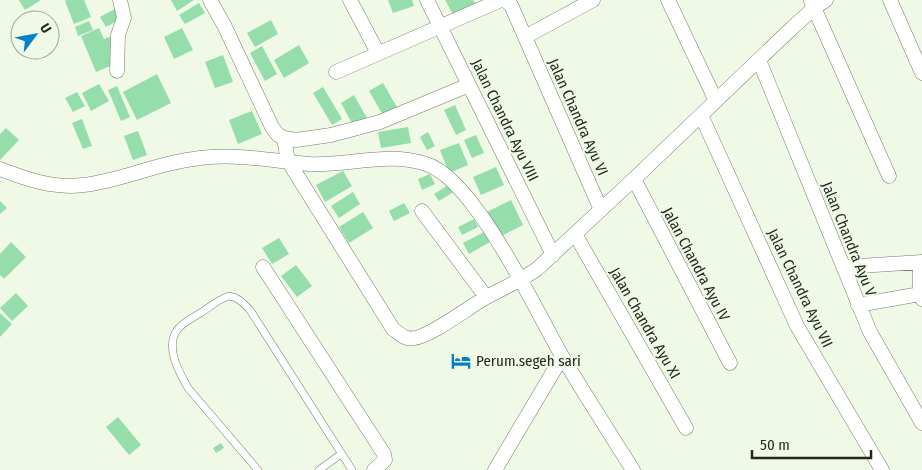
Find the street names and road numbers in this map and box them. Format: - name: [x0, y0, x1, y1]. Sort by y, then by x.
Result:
- street label: Jalan Chandra Ayu VIII: [468, 56, 542, 184]
- street label: Jalan Chandra Ayu VI: [544, 56, 612, 178]
- street label: Jalan Chandra Ayu V: [818, 179, 880, 299]
- street label: Jalan Chandra Ayu IV: [659, 204, 734, 324]
- street label: Jalan Chandra Ayu VII: [763, 226, 837, 350]
- street label: Jalan Chandra Ayu XI: [606, 264, 684, 382]

